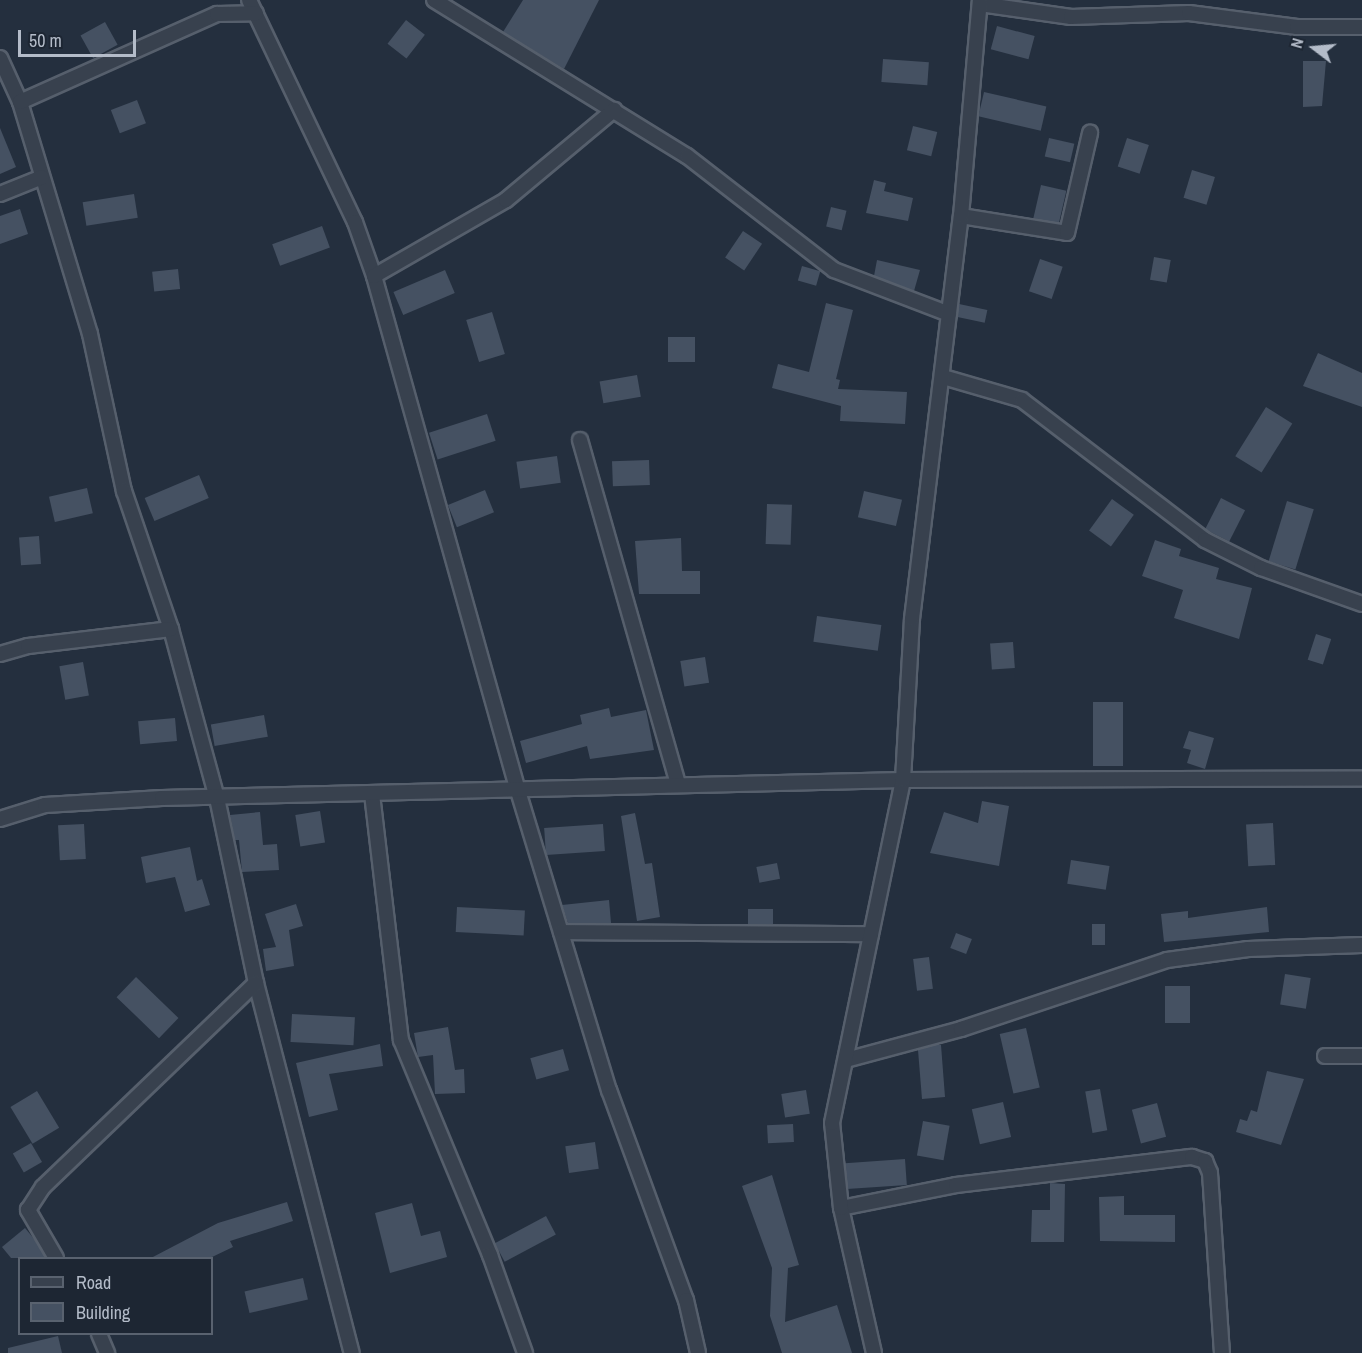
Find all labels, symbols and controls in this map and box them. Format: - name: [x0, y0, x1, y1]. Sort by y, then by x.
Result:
- scale bar: [21, 18, 140, 56]
- north arrow: [1284, 18, 1344, 78]
- text: 50 m: [29, 28, 62, 53]
- text: N: [1285, 35, 1309, 51]
- legend: [18, 1257, 213, 1335]
- text: Road: [76, 1270, 111, 1295]
- text: Building: [76, 1300, 130, 1325]

